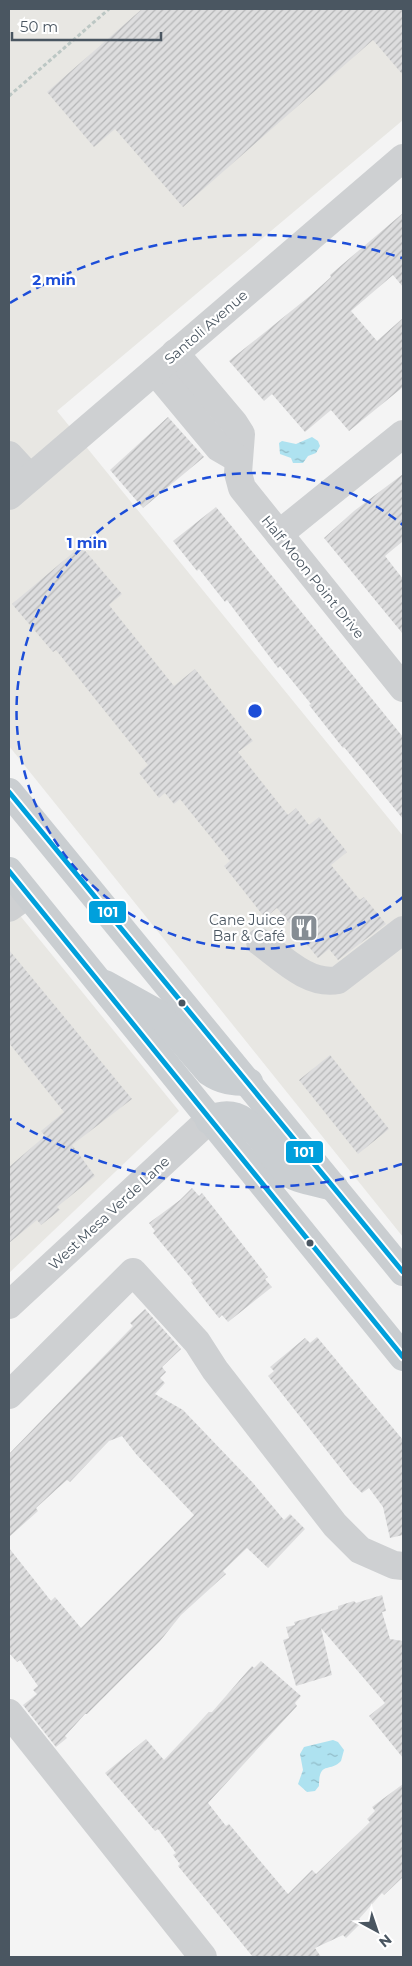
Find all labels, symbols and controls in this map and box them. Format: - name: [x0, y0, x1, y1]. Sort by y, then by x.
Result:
- scale bar: [12, 10, 161, 42]
- text: 50 m: [20, 17, 58, 36]
- text: 2 min: [32, 270, 76, 289]
- street label: Santoli Avenue: [161, 286, 251, 368]
- street label: Half Moon Point Drive: [258, 512, 368, 642]
- text: 1 min: [67, 533, 107, 552]
- centre of rings: [246, 702, 264, 720]
- line badge: 101: [88, 900, 127, 924]
- text: 101: [98, 903, 118, 921]
- place label: Cane Juice Bar & Café: [209, 911, 285, 945]
- restaurant icon: Cane Juice Bar & Café: [289, 913, 319, 943]
- unlabelled marker: [177, 998, 187, 1008]
- line badge: 101: [285, 1140, 324, 1164]
- text: 101: [294, 1143, 314, 1161]
- street label: West Mesa Verde Lane: [45, 1152, 173, 1274]
- unlabelled marker: [305, 1238, 315, 1248]
- north arrow: [352, 1906, 402, 1956]
- text: N: [375, 1930, 395, 1951]

